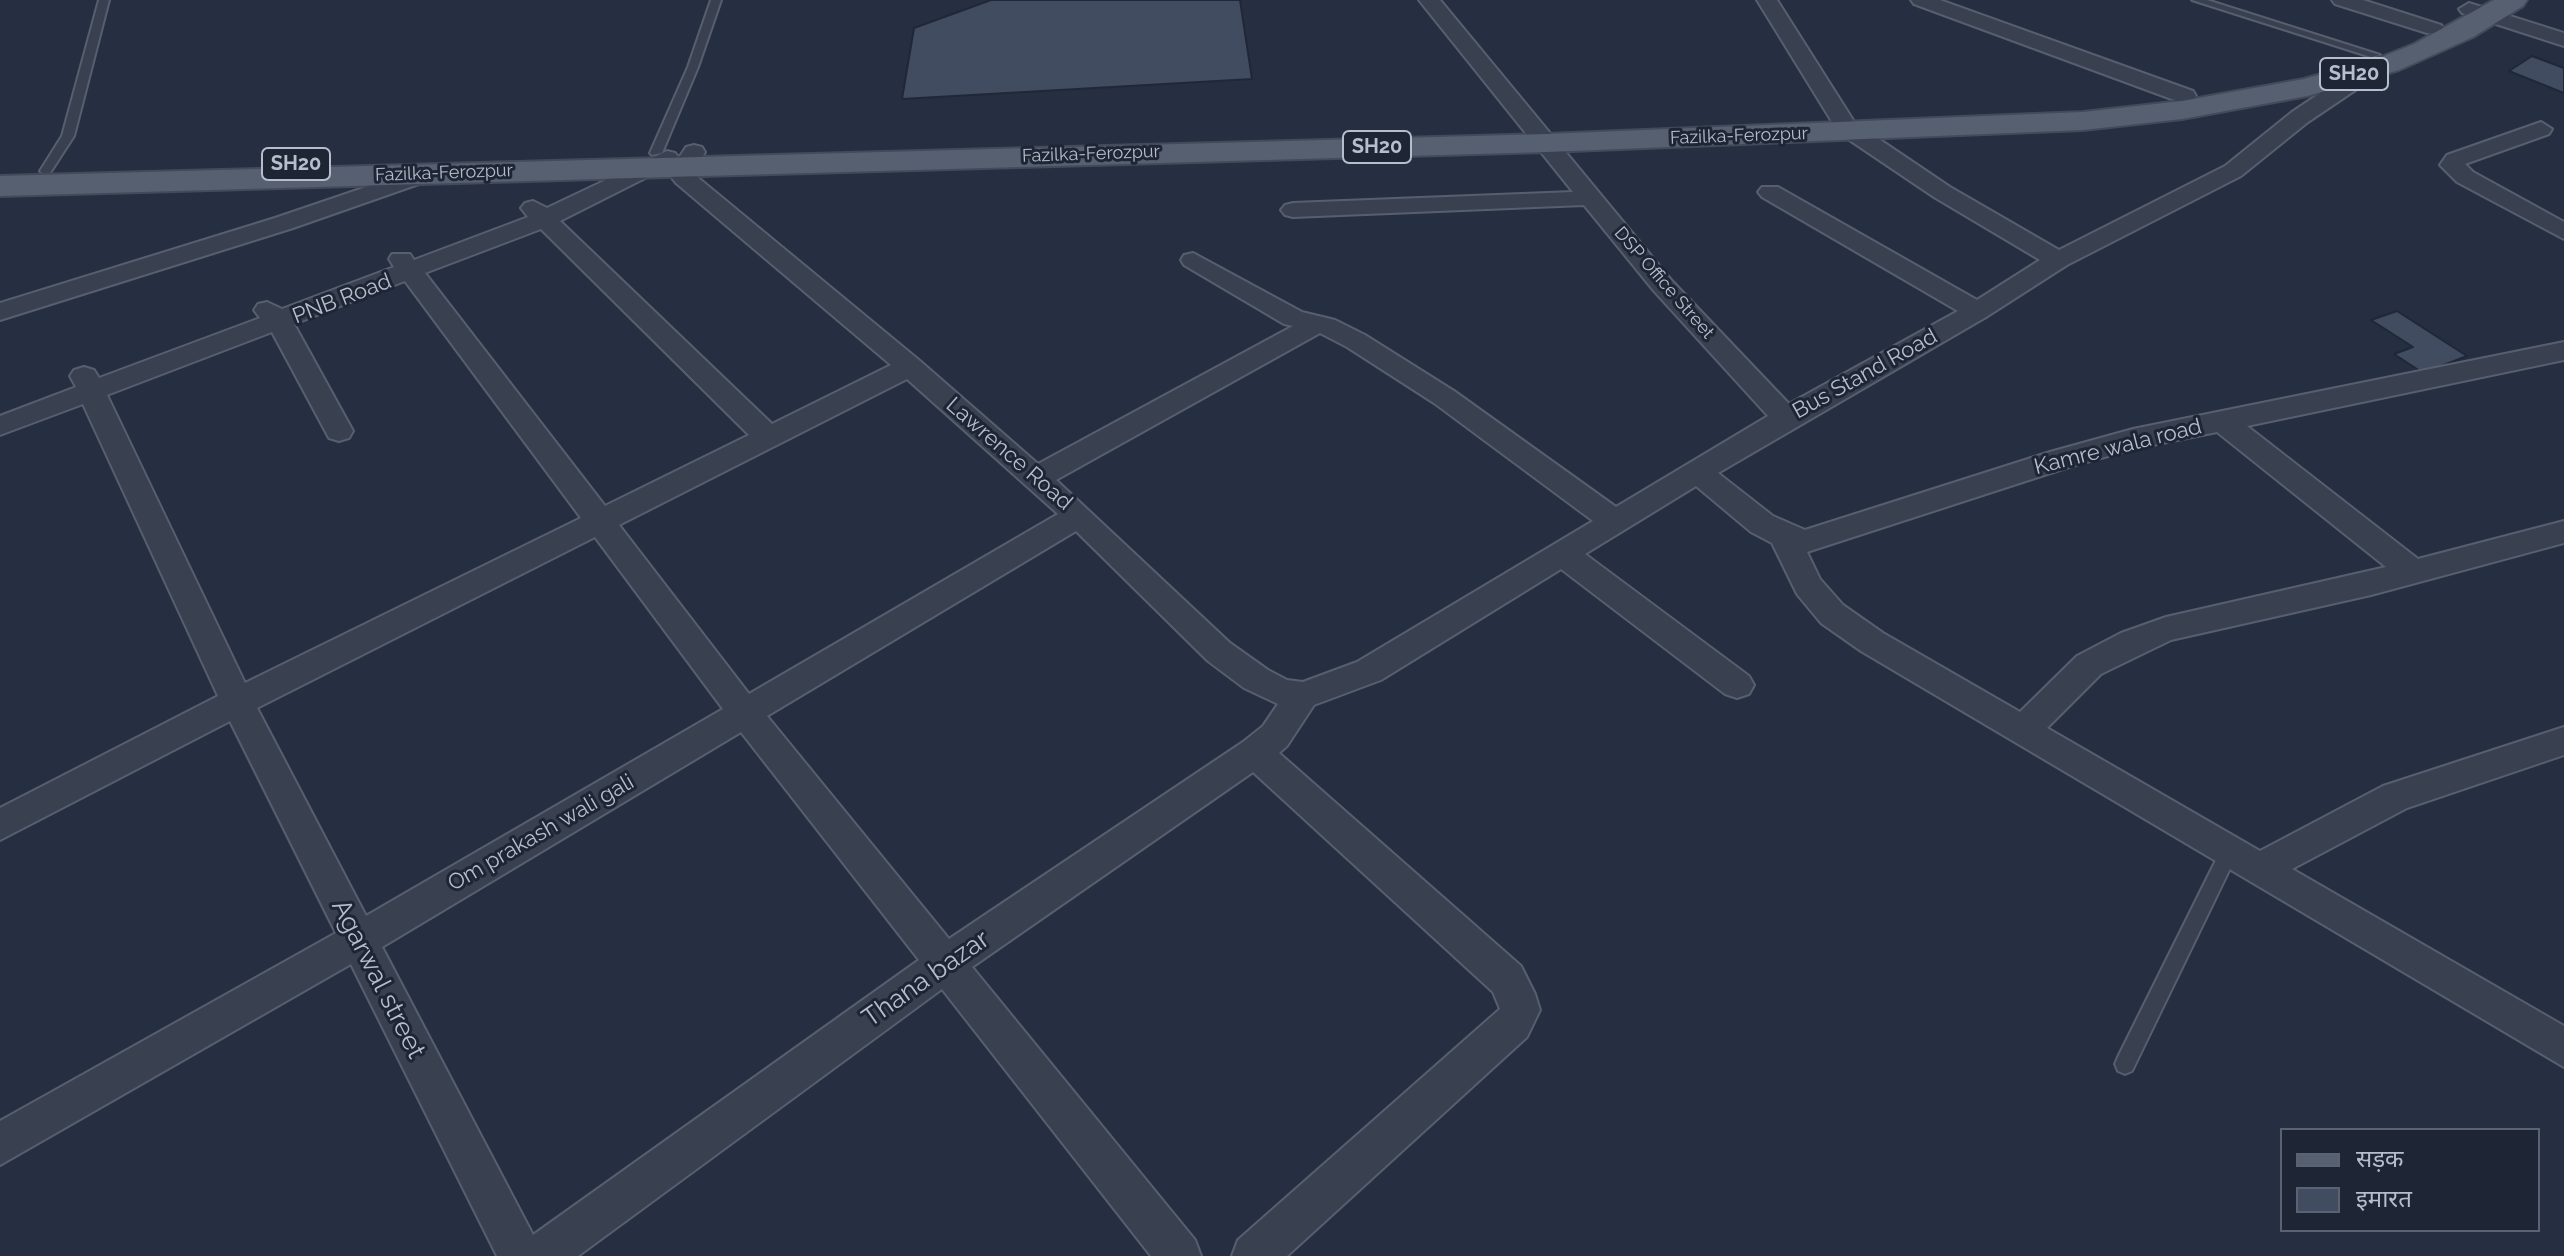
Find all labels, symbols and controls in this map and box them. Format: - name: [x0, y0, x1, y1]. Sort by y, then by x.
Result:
- road number: SH20: [2320, 58, 2388, 90]
- street label: Fazilka-Ferozpur: [1670, 123, 1808, 149]
- road number: SH20: [1343, 131, 1411, 163]
- street label: Fazilka-Ferozpur: [1022, 141, 1160, 167]
- road number: SH20: [262, 148, 330, 180]
- street label: Fazilka-Ferozpur: [375, 160, 513, 186]
- street label: DSP Office Street: [1610, 223, 1718, 343]
- street label: PNB Road: [289, 268, 395, 330]
- street label: Bus Stand Road: [1788, 323, 1942, 425]
- street label: Lawrence Road: [940, 392, 1078, 516]
- street label: Kamre wala road: [2032, 413, 2204, 481]
- street label: Om prakash wali gali: [443, 769, 639, 897]
- street label: Agarwal street: [325, 894, 431, 1064]
- street label: Thana bazar: [857, 924, 995, 1034]
- legend: [2280, 1128, 2540, 1232]
- text: सड़क: [2356, 1144, 2404, 1173]
- text: इमारत: [2356, 1184, 2412, 1213]

